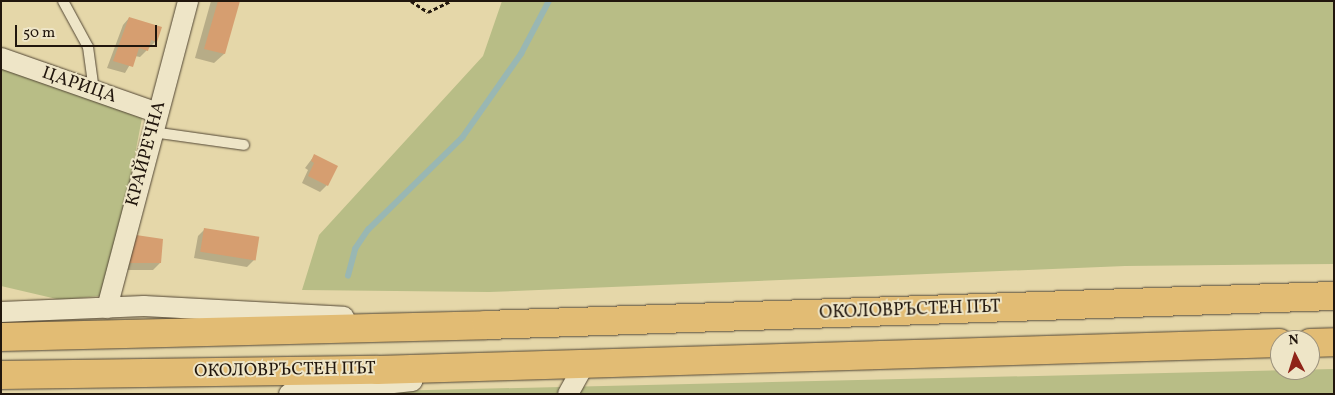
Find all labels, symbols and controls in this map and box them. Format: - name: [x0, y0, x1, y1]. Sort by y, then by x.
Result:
- scale bar: [18, 15, 160, 47]
- text: 50 m: [23, 23, 55, 44]
- street label: ЦАРИЦА: [39, 63, 119, 109]
- street label: КРАЙРЕЧНА: [123, 99, 171, 209]
- street label: ОКОЛОВРЪСТЕН ПЪТ: [819, 297, 1001, 325]
- north arrow: [1270, 330, 1320, 380]
- text: N: [1288, 331, 1300, 350]
- street label: ОКОЛОВРЪСТЕН ПЪТ: [194, 359, 376, 383]

